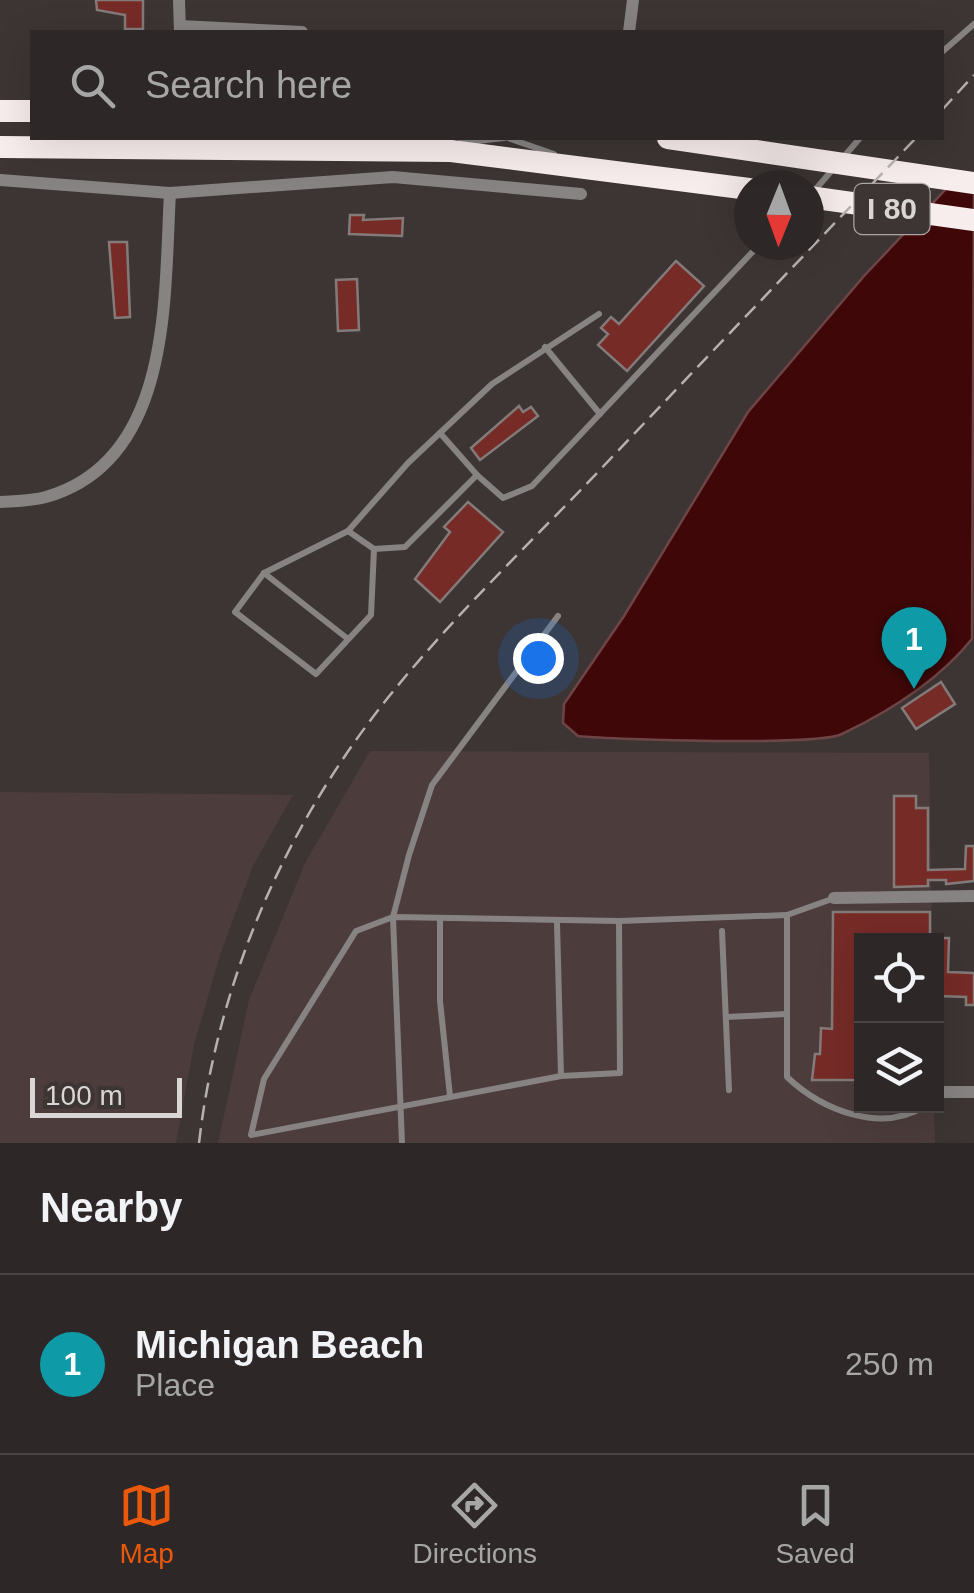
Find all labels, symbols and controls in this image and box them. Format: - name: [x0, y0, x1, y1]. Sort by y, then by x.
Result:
- search box: [30, 30, 944, 140]
- icon: search: [65, 58, 120, 113]
- text: Search here: [145, 64, 352, 106]
- north arrow: [734, 170, 824, 260]
- road number: I 80: [854, 184, 930, 234]
- pin: 1: [882, 606, 946, 689]
- your location: [513, 633, 564, 684]
- map controls: [854, 933, 944, 1113]
- button: locate: [854, 933, 944, 1023]
- button: layers: [854, 1023, 944, 1113]
- scale bar: [30, 1073, 182, 1118]
- text: 100 m: [45, 1080, 123, 1111]
- text: Nearby: [40, 1184, 182, 1231]
- text: Michigan Beach: [135, 1324, 424, 1366]
- text: 1: [64, 1346, 81, 1382]
- text: 250 m: [845, 1346, 934, 1382]
- text: Place: [135, 1367, 215, 1403]
- tab: Map: [119, 1478, 174, 1570]
- tab: Directions: [413, 1478, 537, 1570]
- tab: Saved: [775, 1478, 855, 1570]

